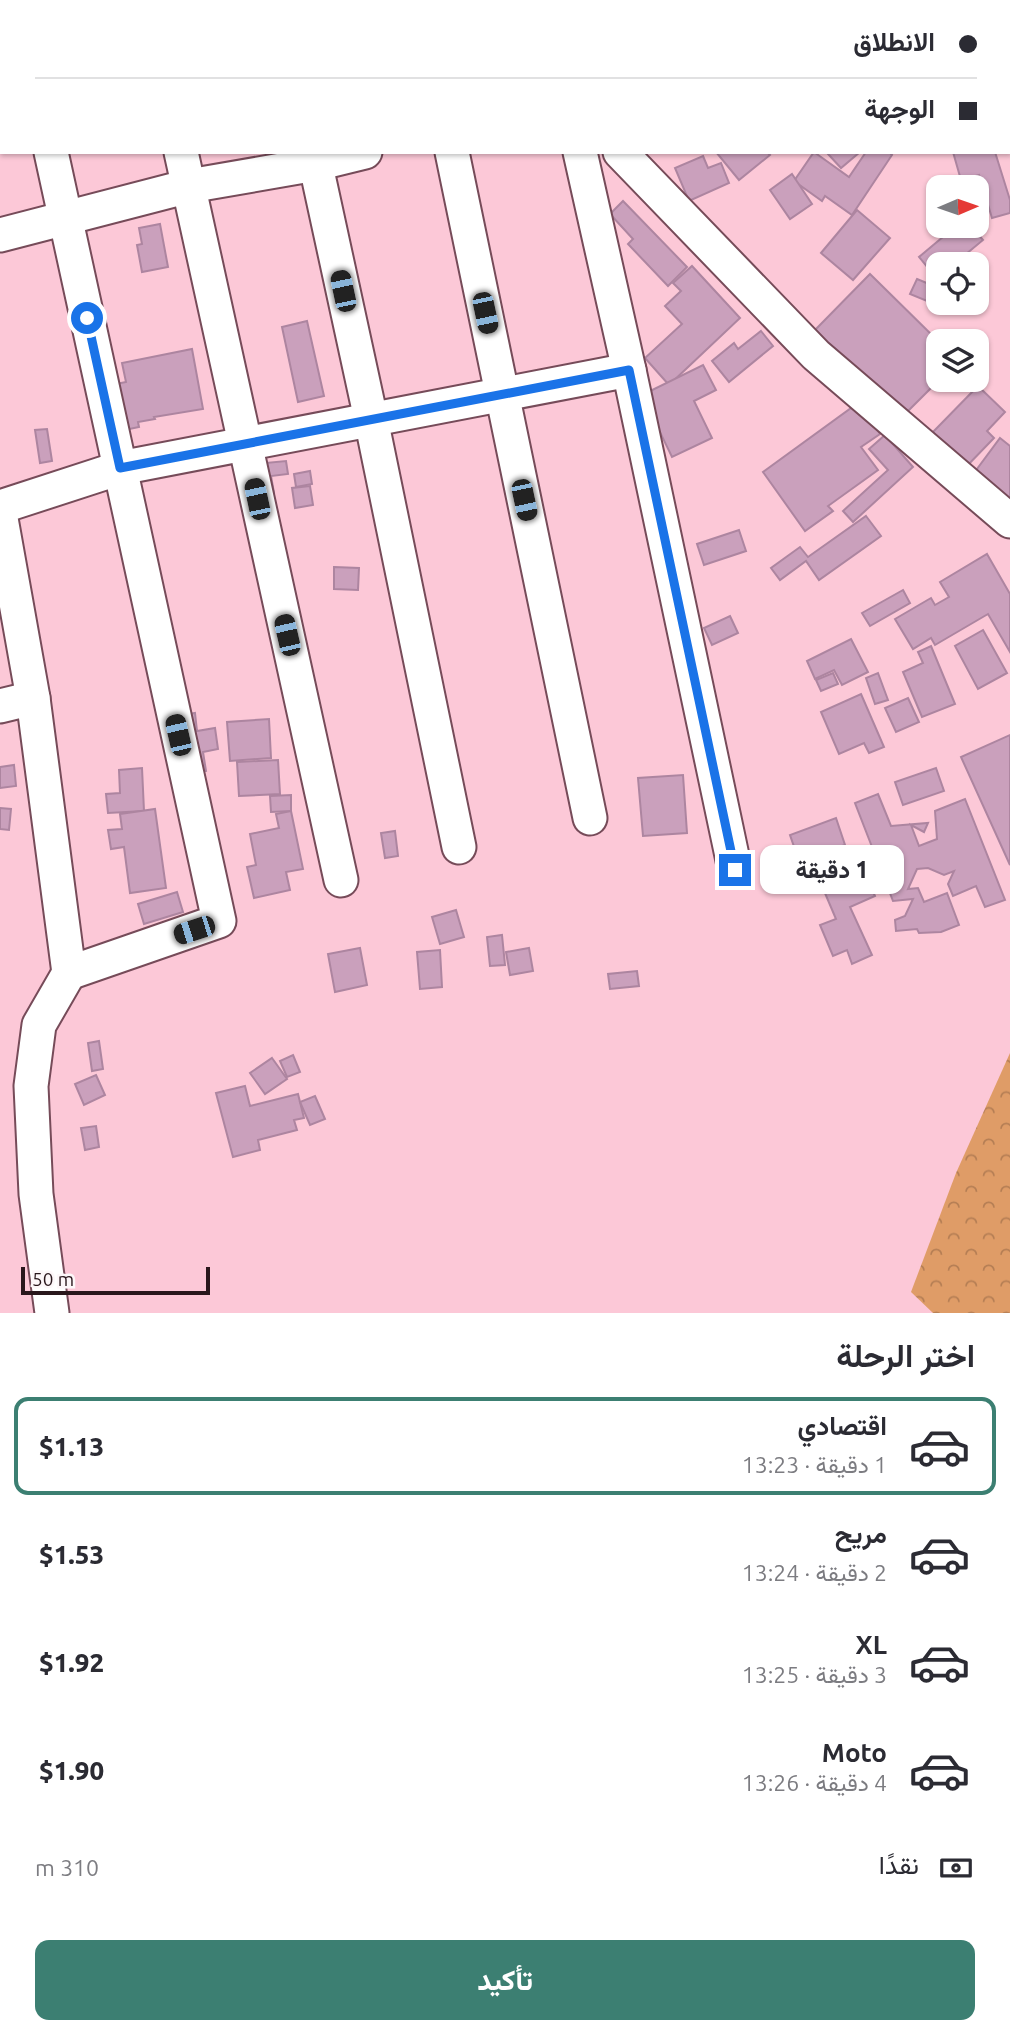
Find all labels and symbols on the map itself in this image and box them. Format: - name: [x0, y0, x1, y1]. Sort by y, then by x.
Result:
- north arrow: [926, 175, 989, 238]
- car: [329, 268, 358, 314]
- car: [471, 290, 500, 336]
- route start: [71, 302, 103, 334]
- car: [243, 476, 272, 522]
- car: [510, 477, 539, 523]
- car: [273, 612, 302, 658]
- car: [164, 712, 193, 758]
- callout: 1 دقيقة: [760, 846, 903, 894]
- route end: [719, 854, 751, 886]
- car: [171, 914, 218, 946]
- scale bar: [21, 1264, 210, 1296]

